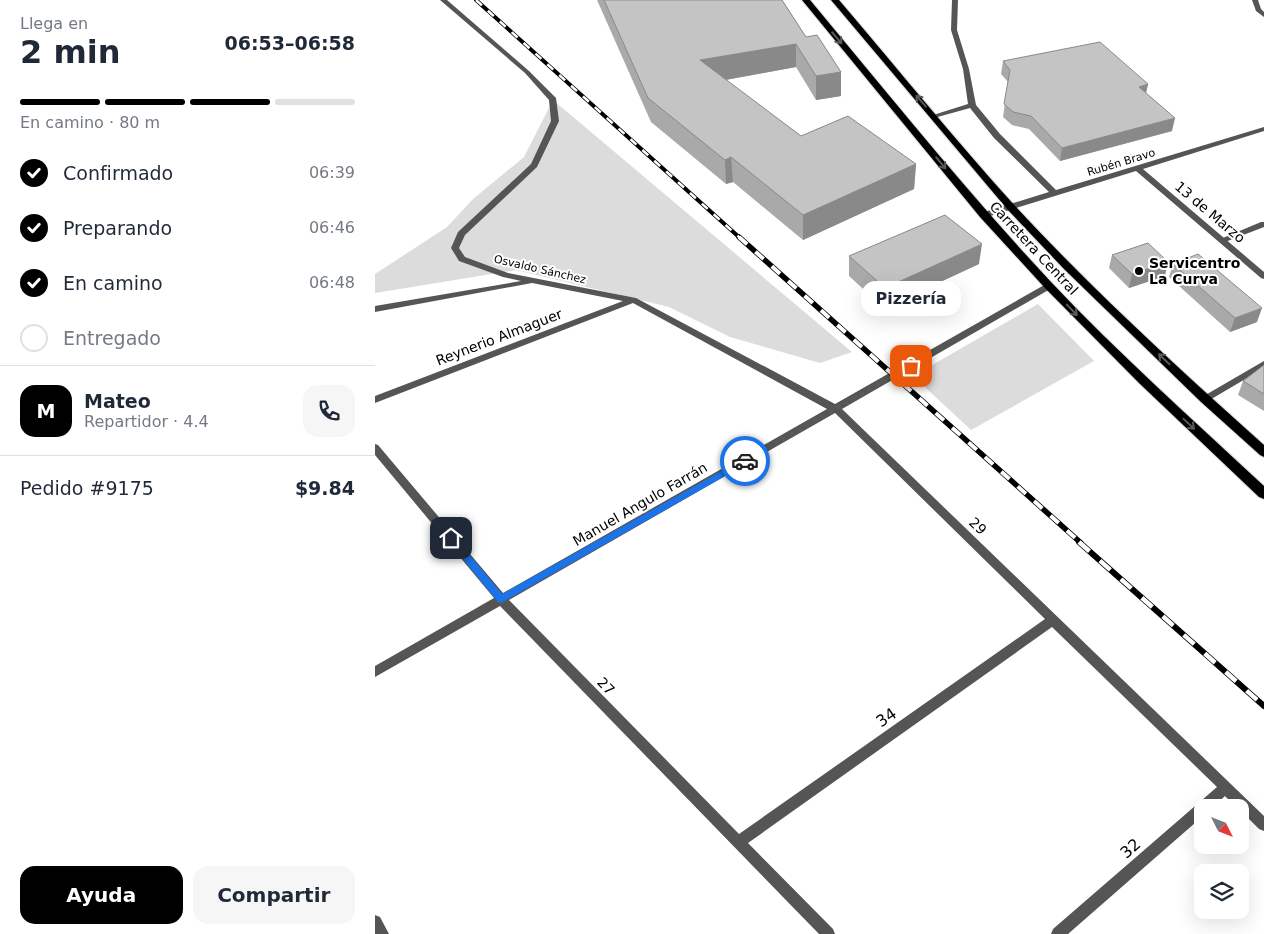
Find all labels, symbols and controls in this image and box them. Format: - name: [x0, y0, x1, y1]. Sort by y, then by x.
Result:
- text: Llega en: [20, 14, 88, 33]
- one-way arrow: [832, 31, 843, 44]
- text: 06:53–06:58: [225, 32, 355, 54]
- text: 2 min: [20, 33, 121, 71]
- one-way arrow: [916, 95, 927, 108]
- text: En camino · 80 m: [20, 113, 160, 132]
- street label: Rubén Bravo: [1086, 146, 1157, 179]
- one-way arrow: [935, 156, 946, 169]
- icon: check: [20, 159, 48, 187]
- text: Confirmado: [63, 162, 173, 184]
- text: 06:39: [309, 163, 355, 182]
- street label: 13 de Marzo: [1172, 178, 1248, 246]
- street label: Carretera Central: [987, 198, 1081, 298]
- icon: check: [20, 214, 48, 242]
- text: Preparando: [63, 217, 172, 239]
- text: 06:46: [309, 218, 355, 237]
- street label: Osvaldo Sánchez: [493, 253, 587, 286]
- place label: Servicentro La Curva: [1149, 255, 1241, 287]
- marker: Servicentro La Curva: [1133, 265, 1145, 277]
- icon: check: [20, 269, 48, 297]
- text: En camino: [63, 272, 163, 294]
- text: 06:48: [309, 273, 355, 292]
- callout: Pizzería: [861, 281, 961, 316]
- text: Pizzería: [876, 289, 946, 308]
- one-way arrow: [1066, 304, 1078, 316]
- street label: Reynerio Almaguer: [434, 305, 565, 368]
- text: Entregado: [63, 327, 161, 349]
- pin: [890, 345, 932, 387]
- icon: bag: [897, 352, 925, 380]
- one-way arrow: [1158, 354, 1170, 366]
- button: phone: [303, 385, 355, 437]
- text: Mateo: [84, 390, 151, 412]
- text: M: [37, 400, 55, 422]
- text: Repartidor · 4.4: [84, 412, 209, 431]
- one-way arrow: [1182, 418, 1195, 430]
- courier: [720, 436, 770, 486]
- icon: car: [731, 447, 759, 475]
- street label: Manuel Angulo Farrán: [570, 459, 710, 549]
- text: Pedido #9175: [20, 477, 154, 499]
- text: $9.84: [295, 477, 355, 499]
- street label: 29: [966, 514, 990, 538]
- pin: [430, 517, 472, 559]
- icon: home: [437, 524, 465, 552]
- street label: 27: [594, 674, 618, 698]
- street label: 34: [872, 704, 900, 731]
- north arrow: [1194, 799, 1249, 854]
- map controls: [1194, 799, 1249, 919]
- street label: 32: [1116, 835, 1144, 862]
- button: layers: [1194, 864, 1249, 919]
- button: Ayuda: [20, 866, 183, 924]
- button: Compartir: [193, 866, 355, 924]

